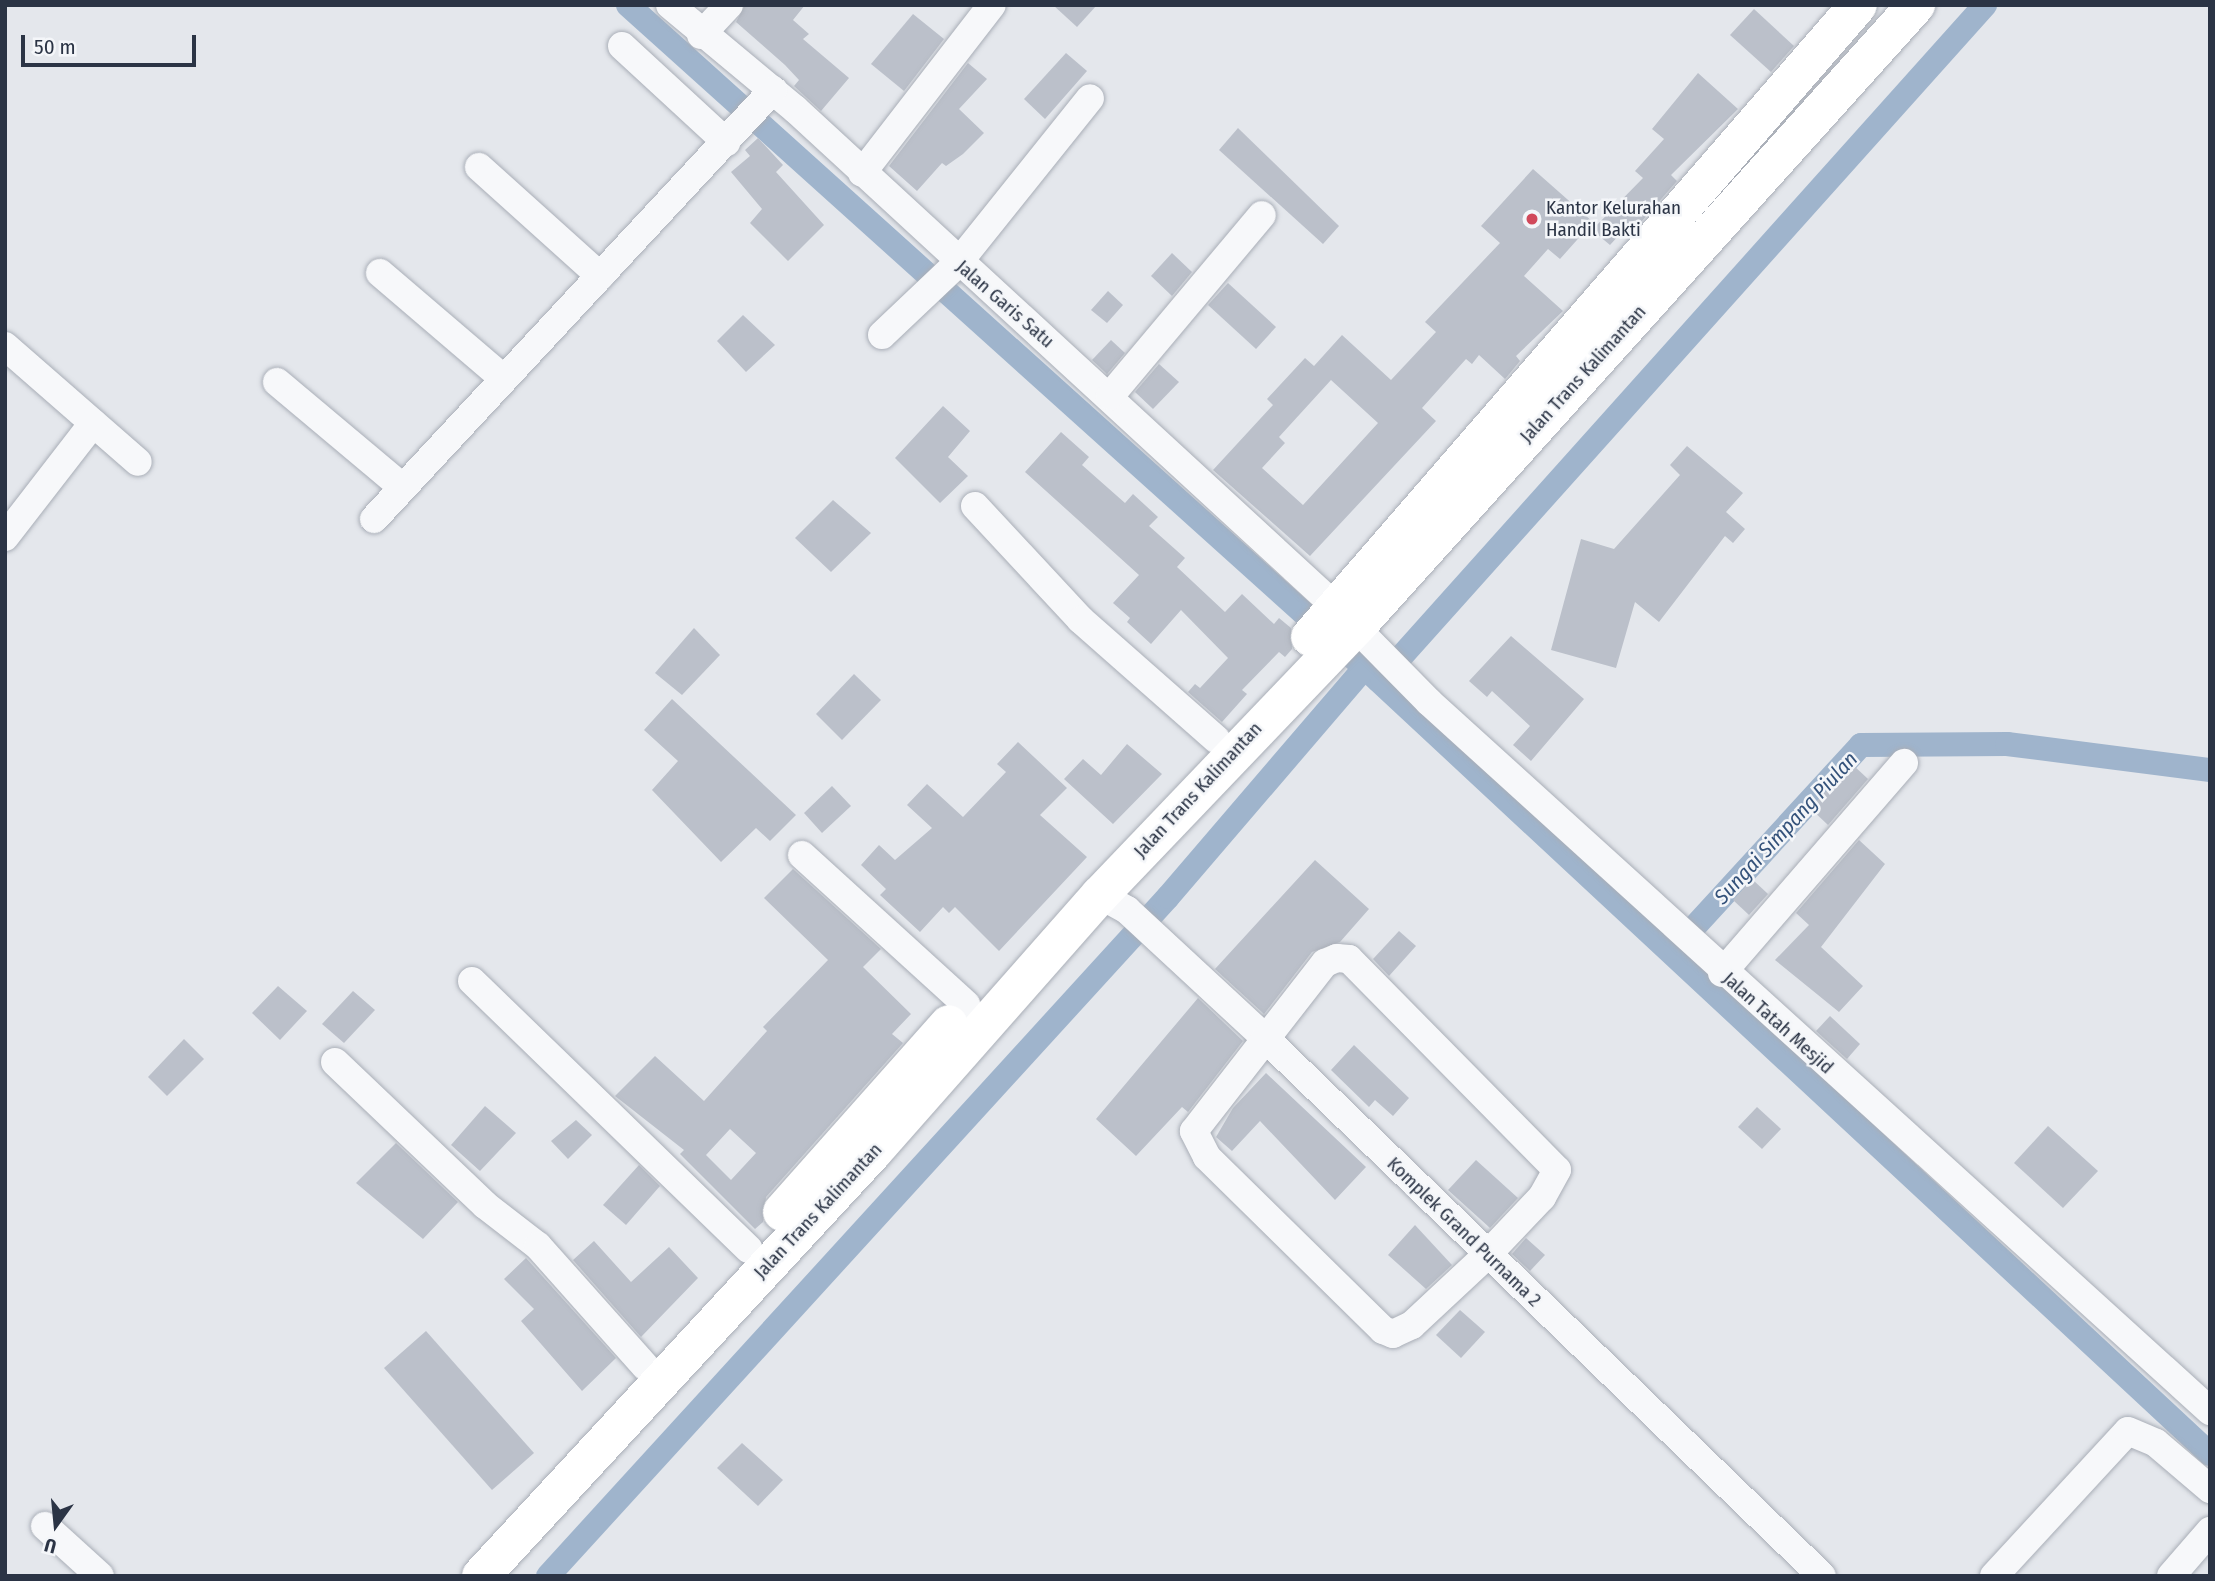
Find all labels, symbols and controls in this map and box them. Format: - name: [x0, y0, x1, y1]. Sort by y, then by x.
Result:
- scale bar: [24, 21, 200, 65]
- text: 50 m: [34, 34, 76, 60]
- place label: Kantor Kelurahan Handil Bakti: [1546, 197, 1681, 241]
- marker: Kantor Kelurahan Handil Bakti: [1524, 211, 1540, 227]
- street label: Jalan Garis Satu: [951, 255, 1059, 353]
- street label: Jalan Trans Kalimantan: [1515, 300, 1651, 448]
- street label: Jalan Trans Kalimantan: [1129, 717, 1267, 863]
- water label: Sungai Simpang Piulan: [1709, 747, 1863, 909]
- street label: Jalan Tatah Mesjid: [1718, 967, 1838, 1079]
- street label: Jalan Trans Kalimantan: [749, 1138, 887, 1284]
- street label: Komplek Grand Purnama 2: [1382, 1153, 1546, 1311]
- north arrow: [21, 1490, 91, 1560]
- text: U: [42, 1533, 59, 1558]

